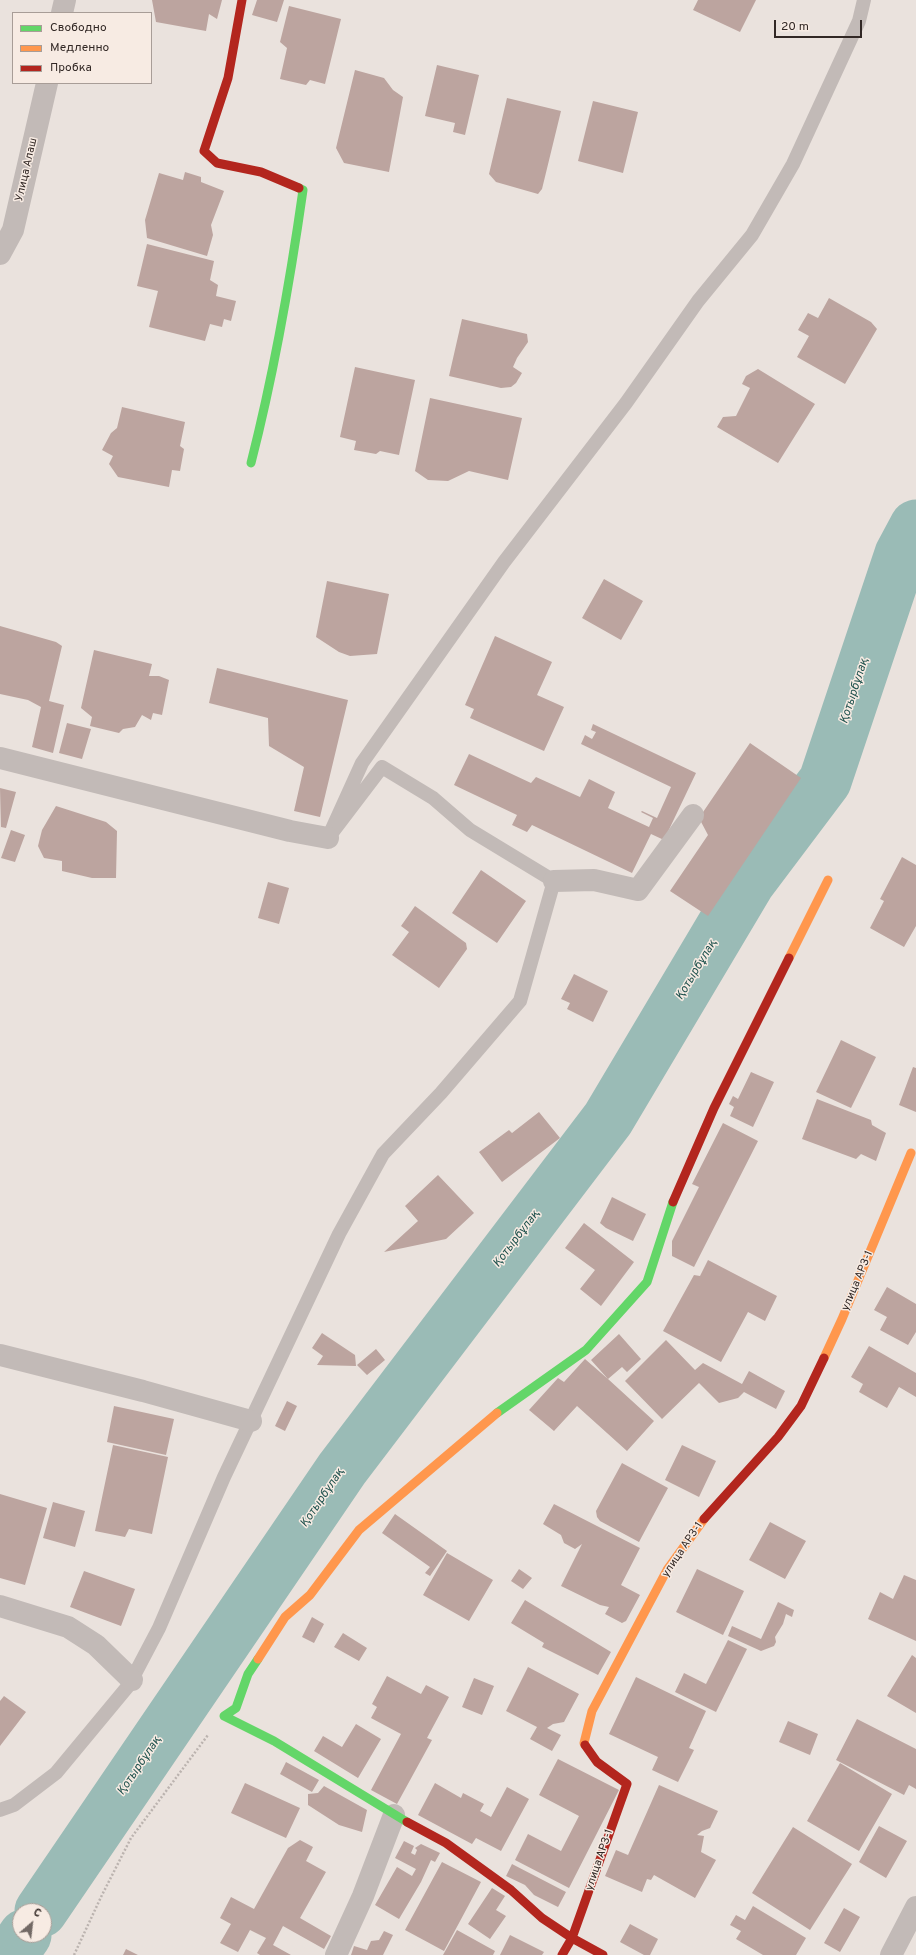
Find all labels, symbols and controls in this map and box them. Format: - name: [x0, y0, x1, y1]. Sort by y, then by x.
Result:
- legend: [12, 12, 152, 84]
- scale bar: [776, 12, 864, 38]
- text: 20 m: [781, 19, 809, 35]
- text: Свободно: [50, 20, 107, 36]
- text: Медленно: [50, 40, 109, 56]
- text: Пробка: [50, 60, 92, 76]
- street label: Улица Алаш: [13, 137, 41, 203]
- water label: Қотырбұлақ: [838, 656, 872, 726]
- water label: Қотырбұлақ: [673, 937, 721, 1003]
- water label: Қотырбұлақ: [491, 1207, 543, 1271]
- street label: улица АРЗ-1: [839, 1249, 877, 1313]
- water label: Қотырбұлақ: [298, 1466, 348, 1530]
- street label: улица АРЗ-1: [660, 1520, 706, 1580]
- water label: Қотырбұлақ: [115, 1734, 165, 1798]
- street label: улица АРЗ-1: [583, 1828, 617, 1892]
- north arrow: [12, 1903, 52, 1943]
- text: С: [31, 1905, 44, 1921]

